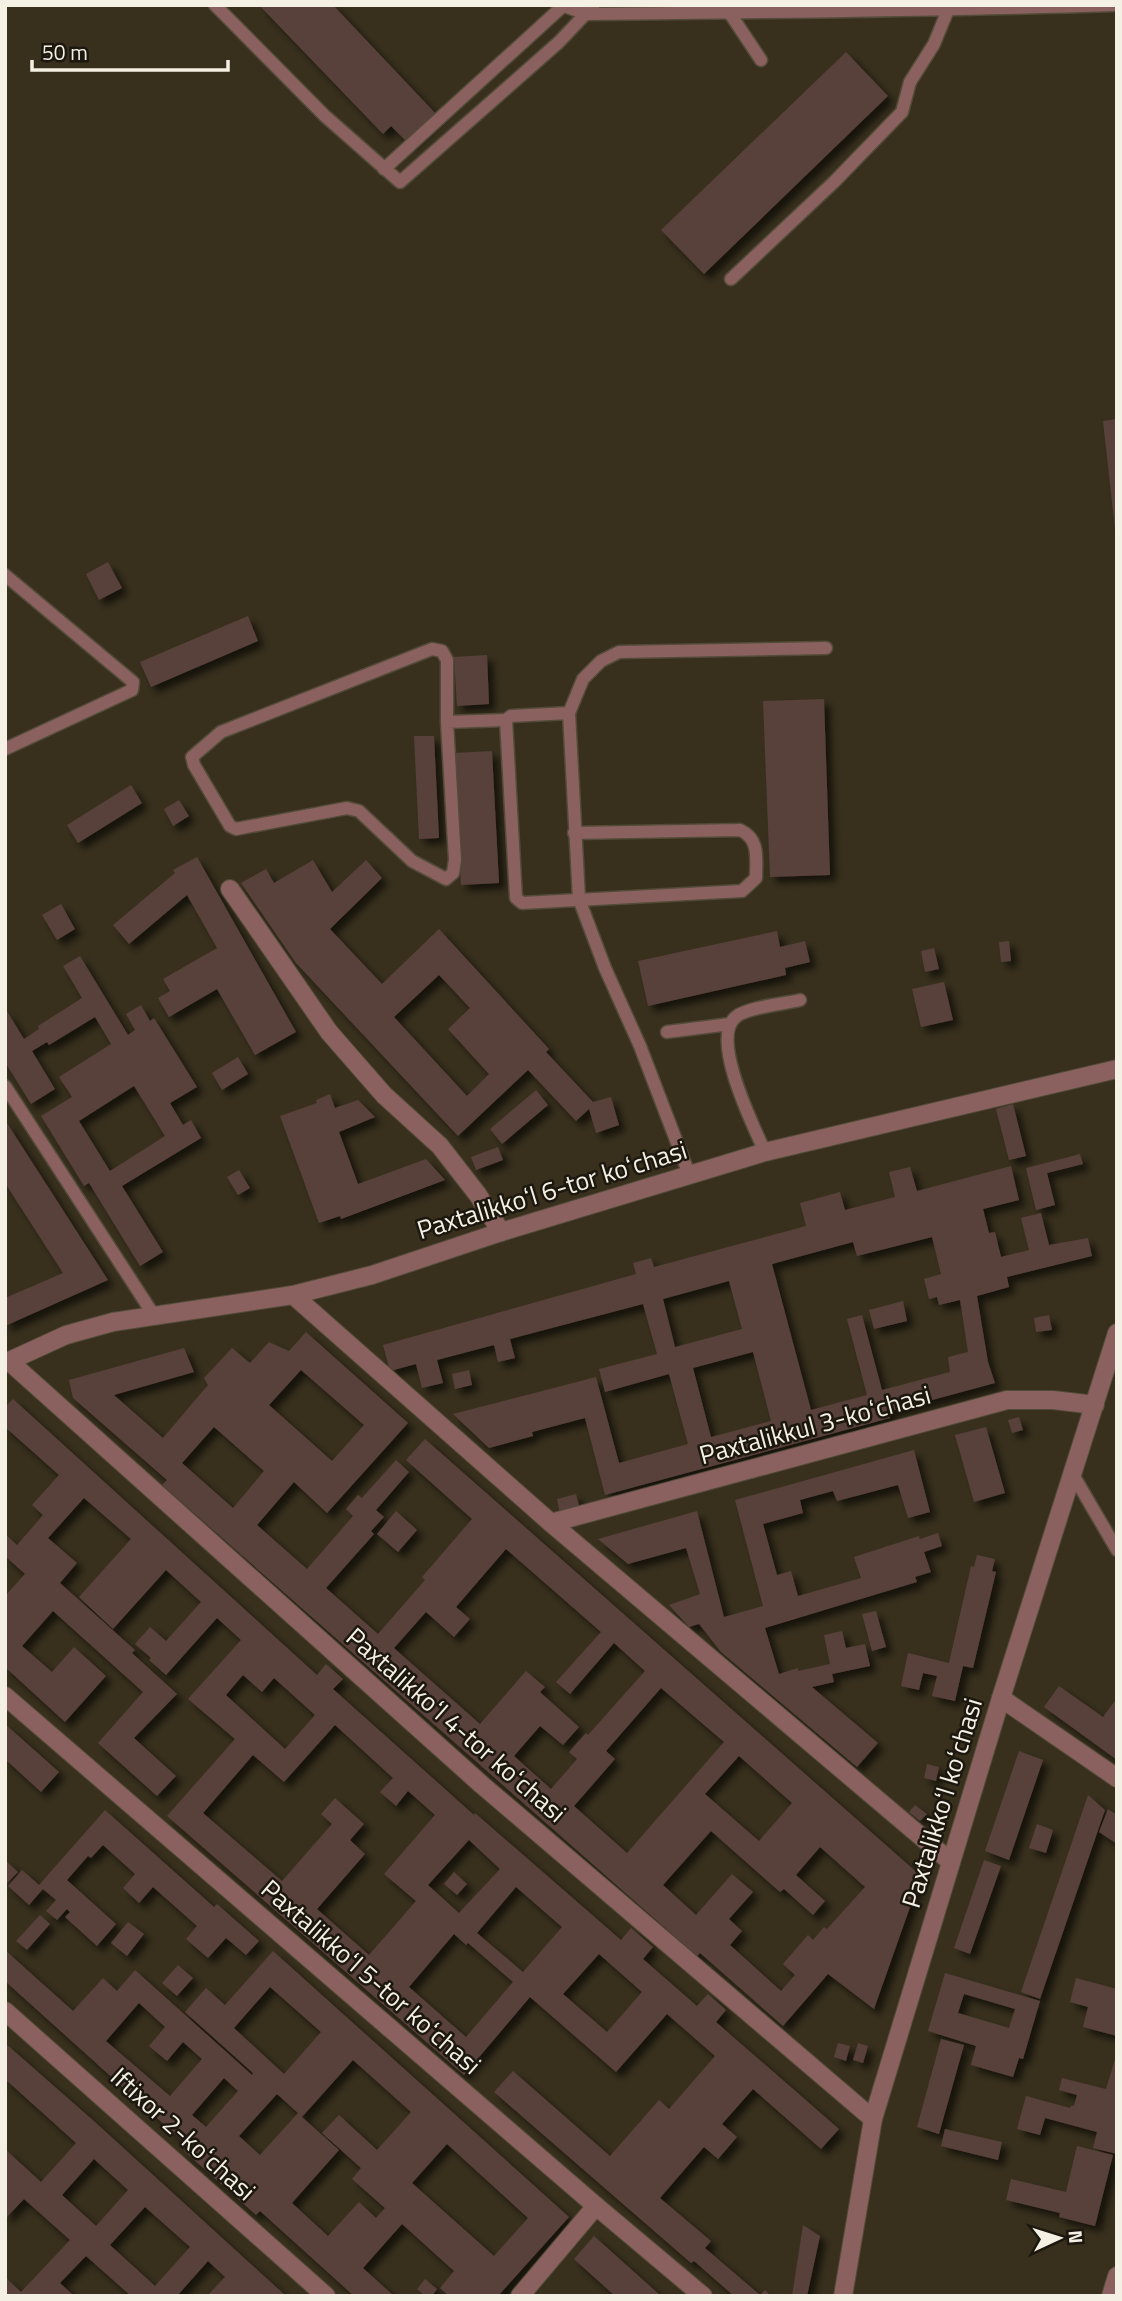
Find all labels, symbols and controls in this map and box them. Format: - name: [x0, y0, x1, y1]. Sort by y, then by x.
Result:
- scale bar: [32, 28, 228, 72]
- text: 50 m: [42, 36, 88, 68]
- street label: Paxtalikkoʻl 6-tor koʻchasi: [412, 1130, 692, 1249]
- street label: Paxtalikkul 3-koʻchasi: [695, 1375, 935, 1474]
- street label: Paxtalikkoʻl 4-tor koʻchasi: [338, 1618, 575, 1831]
- street label: Paxtalikkoʻl koʻchasi: [891, 1693, 992, 1913]
- street label: Paxtalikkoʻl 5-tor koʻchasi: [253, 1870, 490, 2083]
- street label: Iftixor 2-koʻchasi: [102, 2058, 265, 2209]
- north arrow: [1024, 2203, 1094, 2273]
- text: N: [1062, 2229, 1091, 2244]

